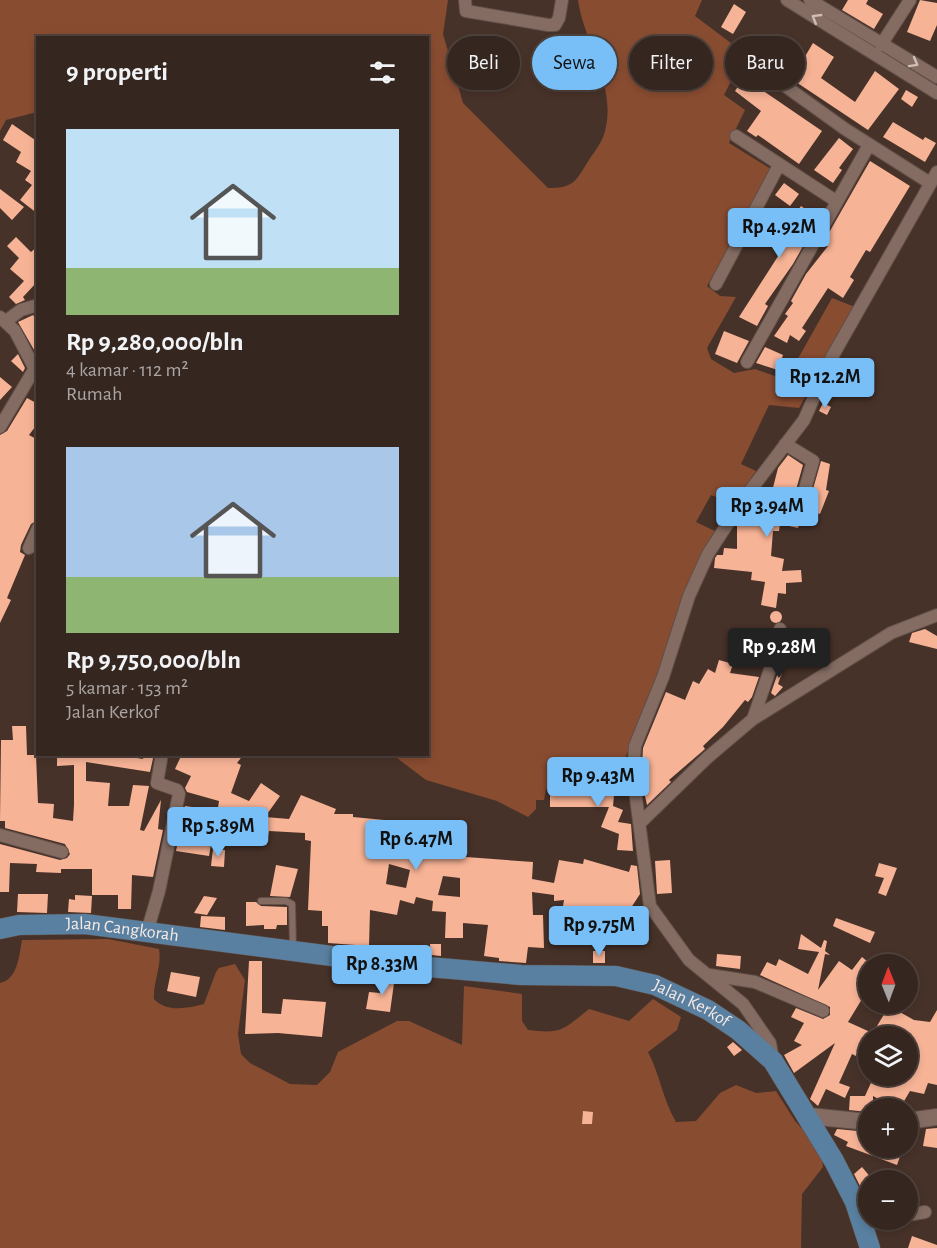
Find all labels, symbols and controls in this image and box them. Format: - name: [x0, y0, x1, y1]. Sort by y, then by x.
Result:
- one-way arrow: [812, 14, 822, 25]
- chip: Beli: [447, 36, 520, 90]
- chip: Sewa: [532, 36, 617, 90]
- chip: Filter: [629, 36, 713, 90]
- chip: Baru: [725, 36, 805, 90]
- icon: filters: [366, 56, 399, 89]
- one-way arrow: [908, 56, 918, 67]
- text: 9 properti: [66, 59, 168, 85]
- icon: home: [179, 168, 287, 276]
- pin: Rp 4.92M: [717, 208, 841, 259]
- text: Rp 4.92M: [742, 217, 816, 237]
- text: Rp 9,280,000/bln: [66, 329, 244, 355]
- pin: Rp 12.2M: [763, 358, 887, 409]
- text: 4 kamar · 112 m²: [66, 360, 189, 380]
- text: Rp 12.2M: [789, 367, 861, 387]
- text: Rumah: [66, 384, 122, 404]
- icon: home: [179, 486, 287, 594]
- pin: Rp 3.94M: [705, 487, 829, 538]
- text: Rp 3.94M: [730, 496, 804, 516]
- pin: Rp 9.28M: [717, 628, 841, 679]
- text: Rp 9.28M: [742, 637, 816, 657]
- text: Rp 9,750,000/bln: [66, 647, 241, 673]
- text: 5 kamar · 153 m²: [66, 678, 188, 698]
- text: Jalan Kerkof: [66, 702, 159, 722]
- pin: Rp 9.43M: [536, 757, 660, 808]
- text: Rp 9.43M: [561, 766, 635, 786]
- pin: Rp 5.89M: [156, 807, 280, 858]
- text: Rp 5.89M: [181, 816, 255, 836]
- pin: Rp 6.47M: [354, 820, 478, 871]
- text: Rp 6.47M: [379, 829, 453, 849]
- pin: Rp 9.75M: [537, 906, 661, 957]
- street label: Jalan Cangkorah: [65, 915, 180, 945]
- text: Rp 9.75M: [563, 915, 635, 935]
- pin: Rp 8.33M: [320, 945, 444, 996]
- text: Rp 8.33M: [346, 954, 418, 974]
- north arrow: [858, 954, 918, 1014]
- map controls: [858, 954, 918, 1230]
- street label: Jalan Kerkof: [650, 976, 734, 1032]
- button: layers: [858, 1026, 918, 1086]
- button: +: [858, 1098, 918, 1158]
- button: −: [858, 1170, 918, 1230]

